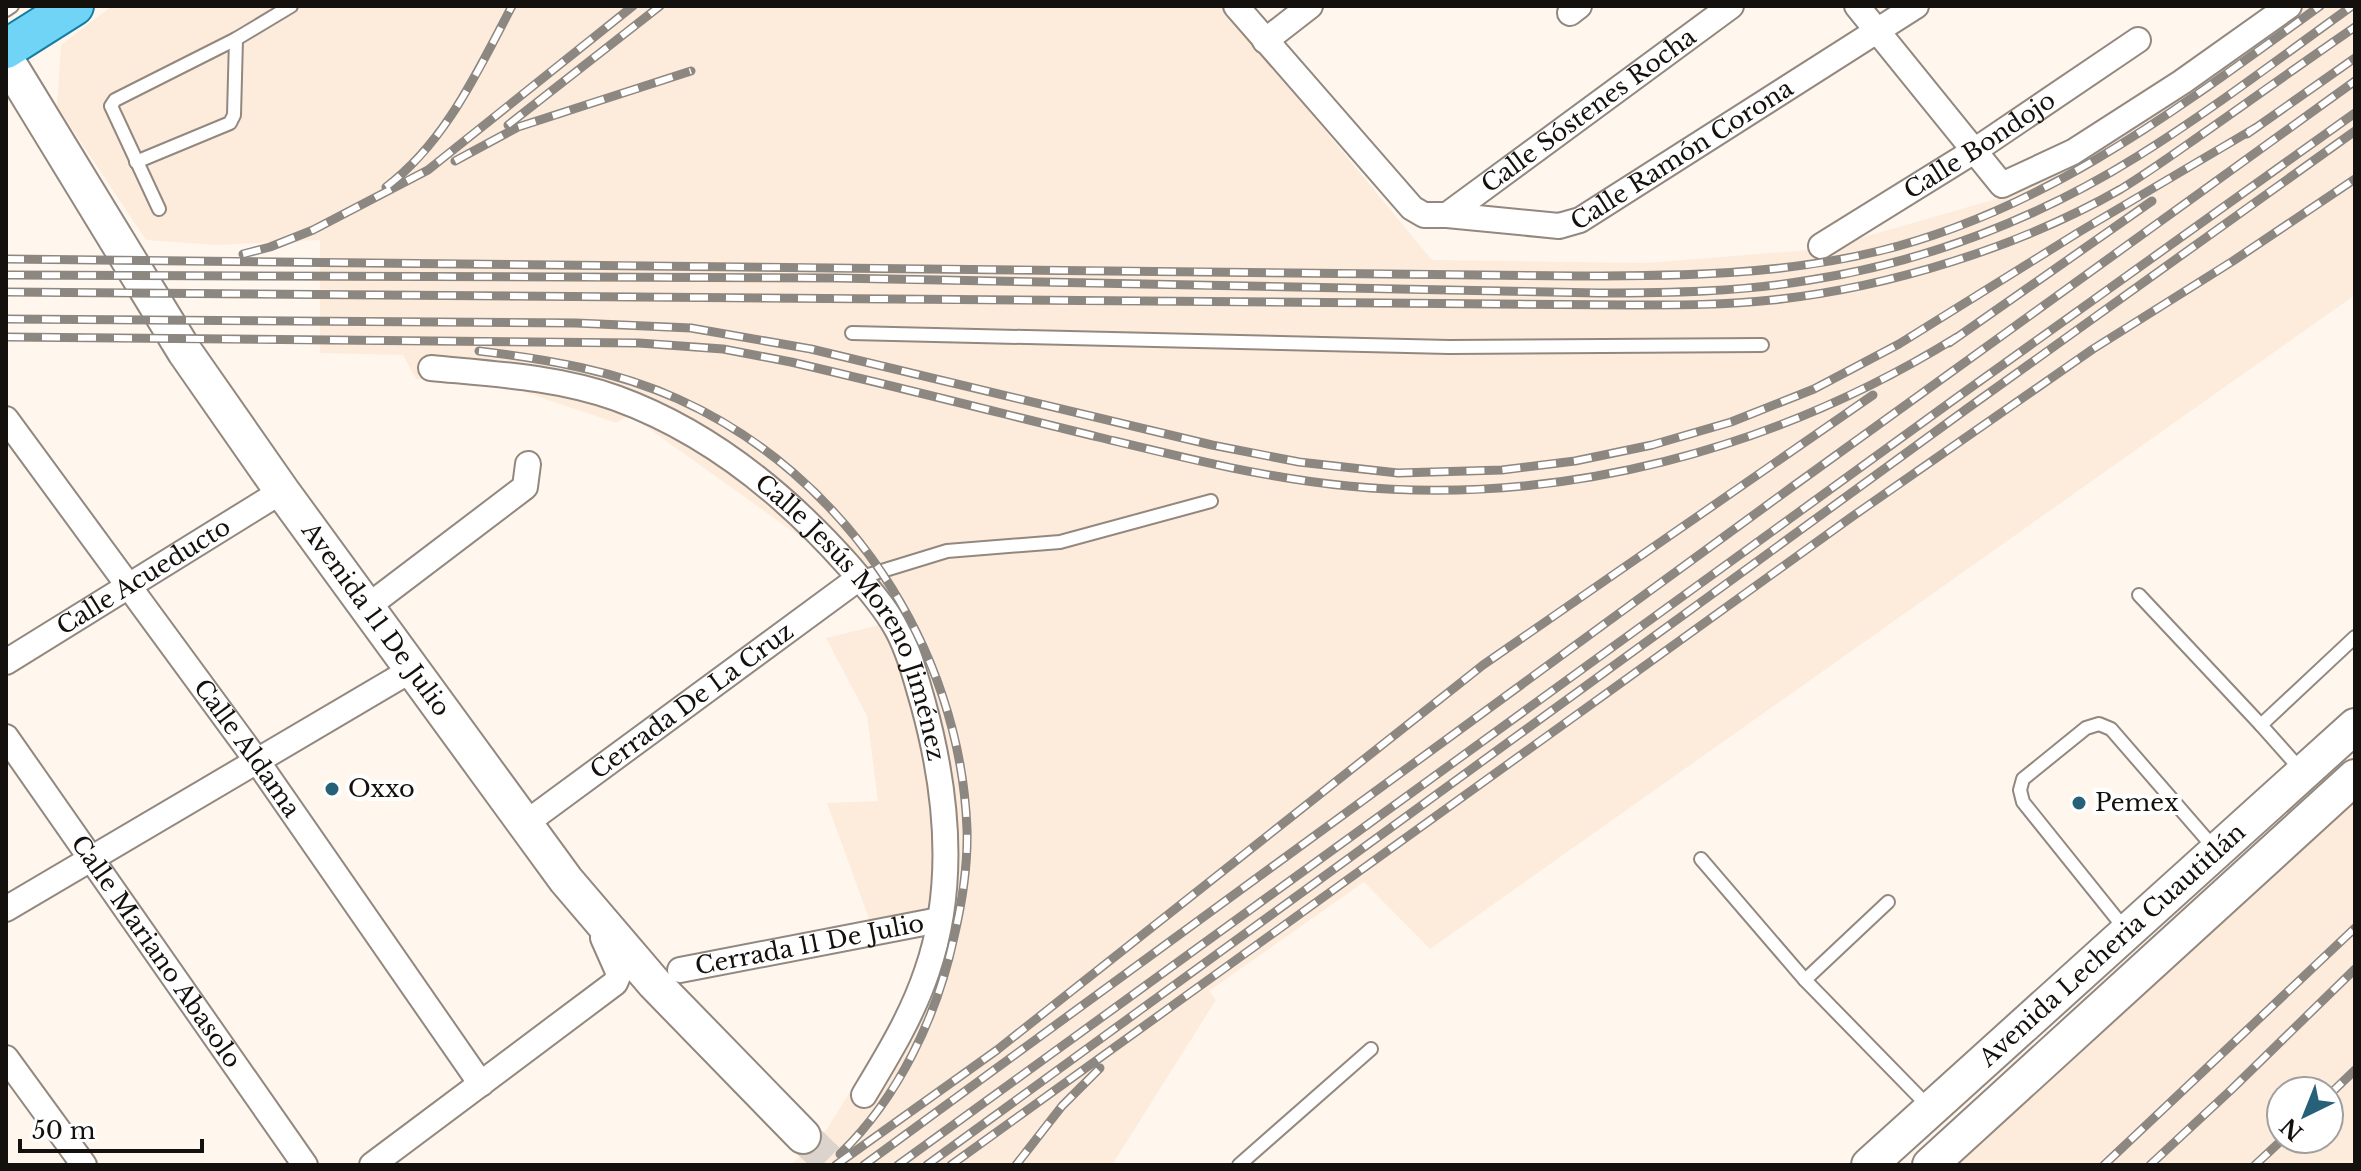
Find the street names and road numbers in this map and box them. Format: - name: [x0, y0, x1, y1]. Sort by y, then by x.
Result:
- street label: Calle Sóstenes Rocha: [1476, 21, 1702, 199]
- street label: Calle Ramón Corona: [1565, 73, 1799, 236]
- street label: Calle Bondojo: [1899, 85, 2061, 205]
- street label: Calle Jesús Moreno Jiménez: [750, 468, 951, 763]
- street label: Calle Acueducto: [51, 512, 236, 641]
- street label: Avenida 11 De Julio: [295, 516, 457, 722]
- street label: Cerrada De La Cruz: [584, 616, 799, 785]
- street label: Calle Aldama: [188, 673, 307, 823]
- street label: Avenida Lecheria Cuautitlán: [1972, 817, 2251, 1073]
- street label: Calle Mariano Abasolo: [65, 830, 248, 1073]
- street label: Cerrada 11 De Julio: [693, 908, 926, 981]

